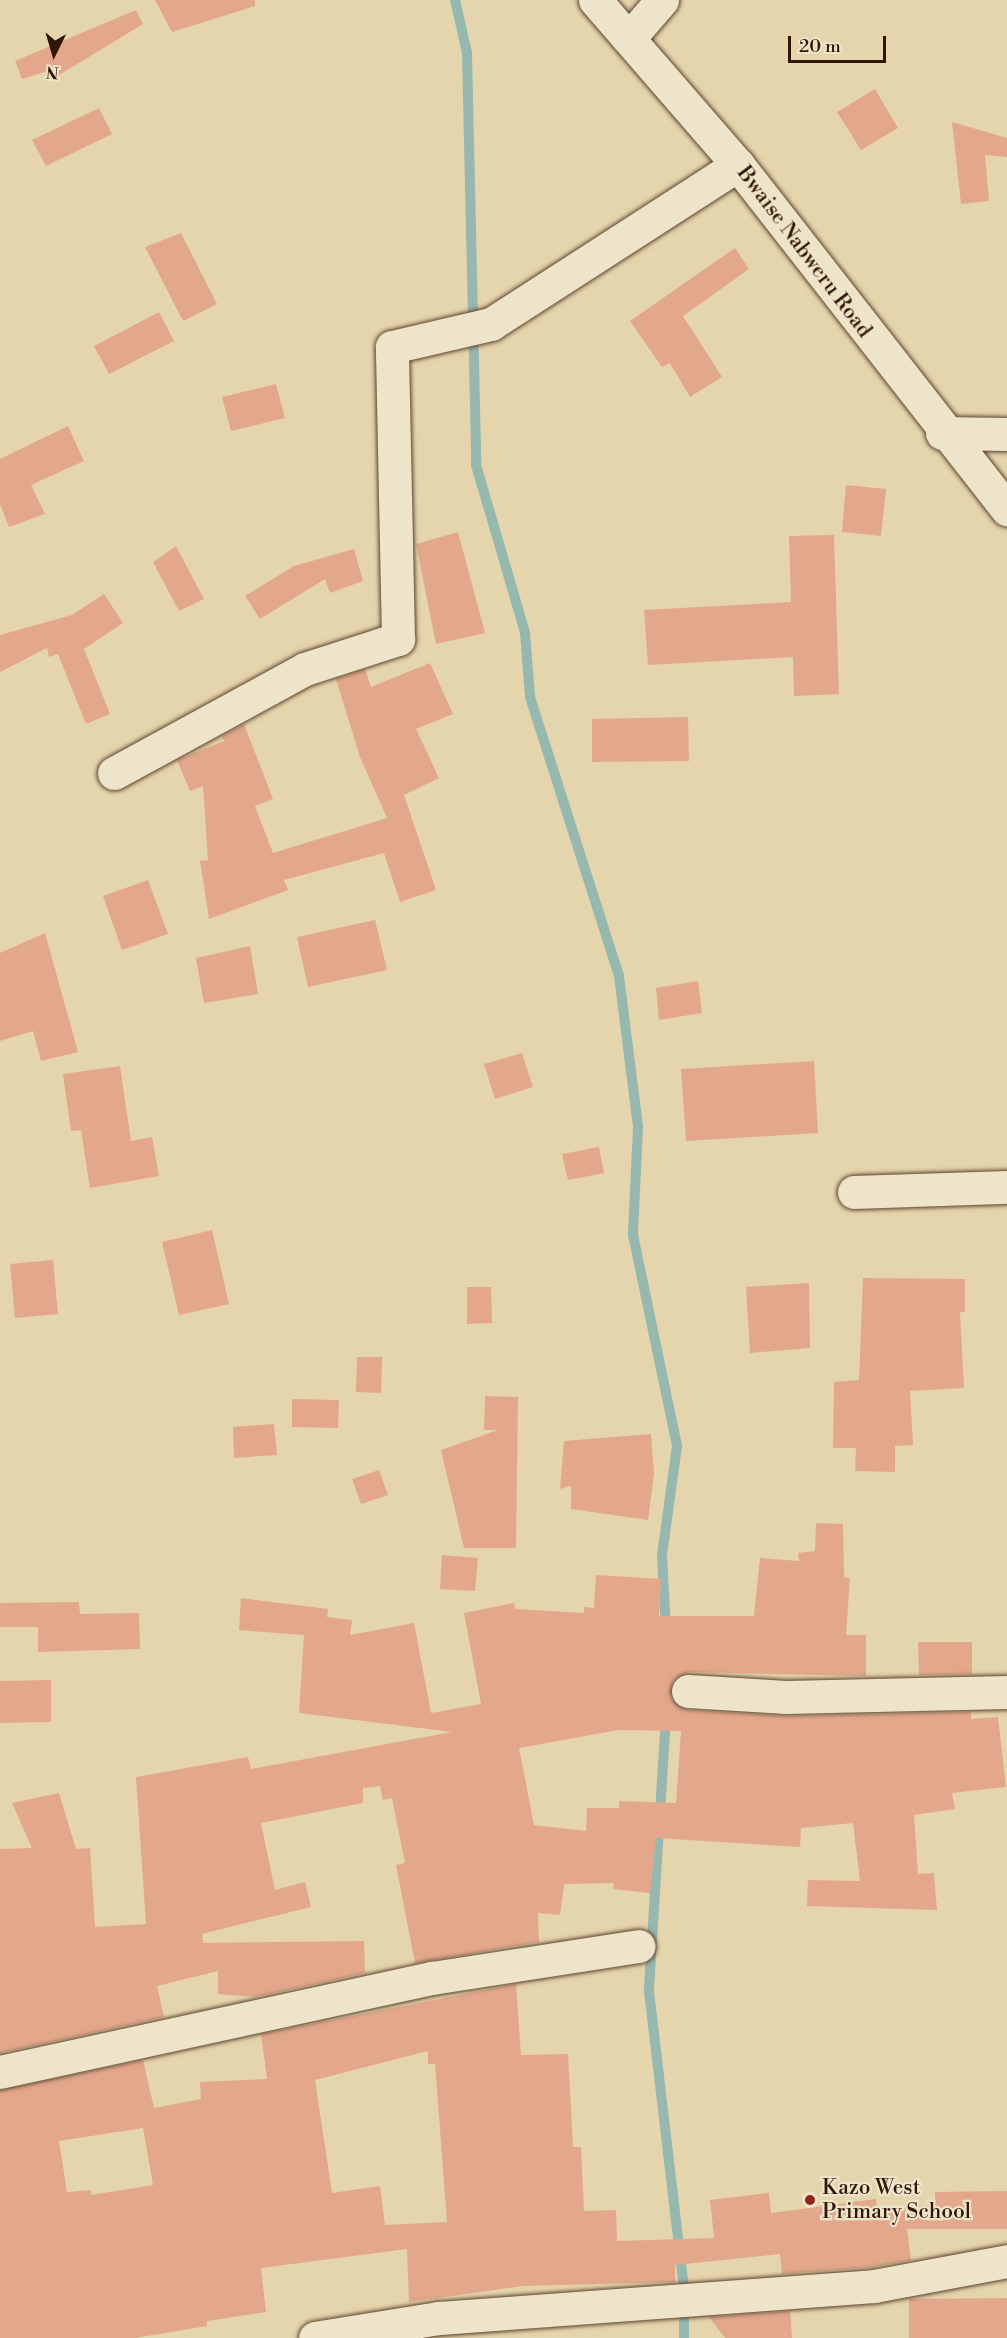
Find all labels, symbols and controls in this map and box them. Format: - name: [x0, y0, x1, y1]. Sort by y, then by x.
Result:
- north arrow: [24, 24, 84, 84]
- scale bar: [791, 24, 888, 62]
- text: 20 m: [799, 35, 841, 58]
- text: N: [45, 61, 60, 82]
- street label: Bwaise Nabweru Road: [731, 161, 877, 343]
- place label: Kazo West Primary School: [822, 2175, 971, 2225]
- marker: Kazo West Primary School: [803, 2193, 817, 2207]

